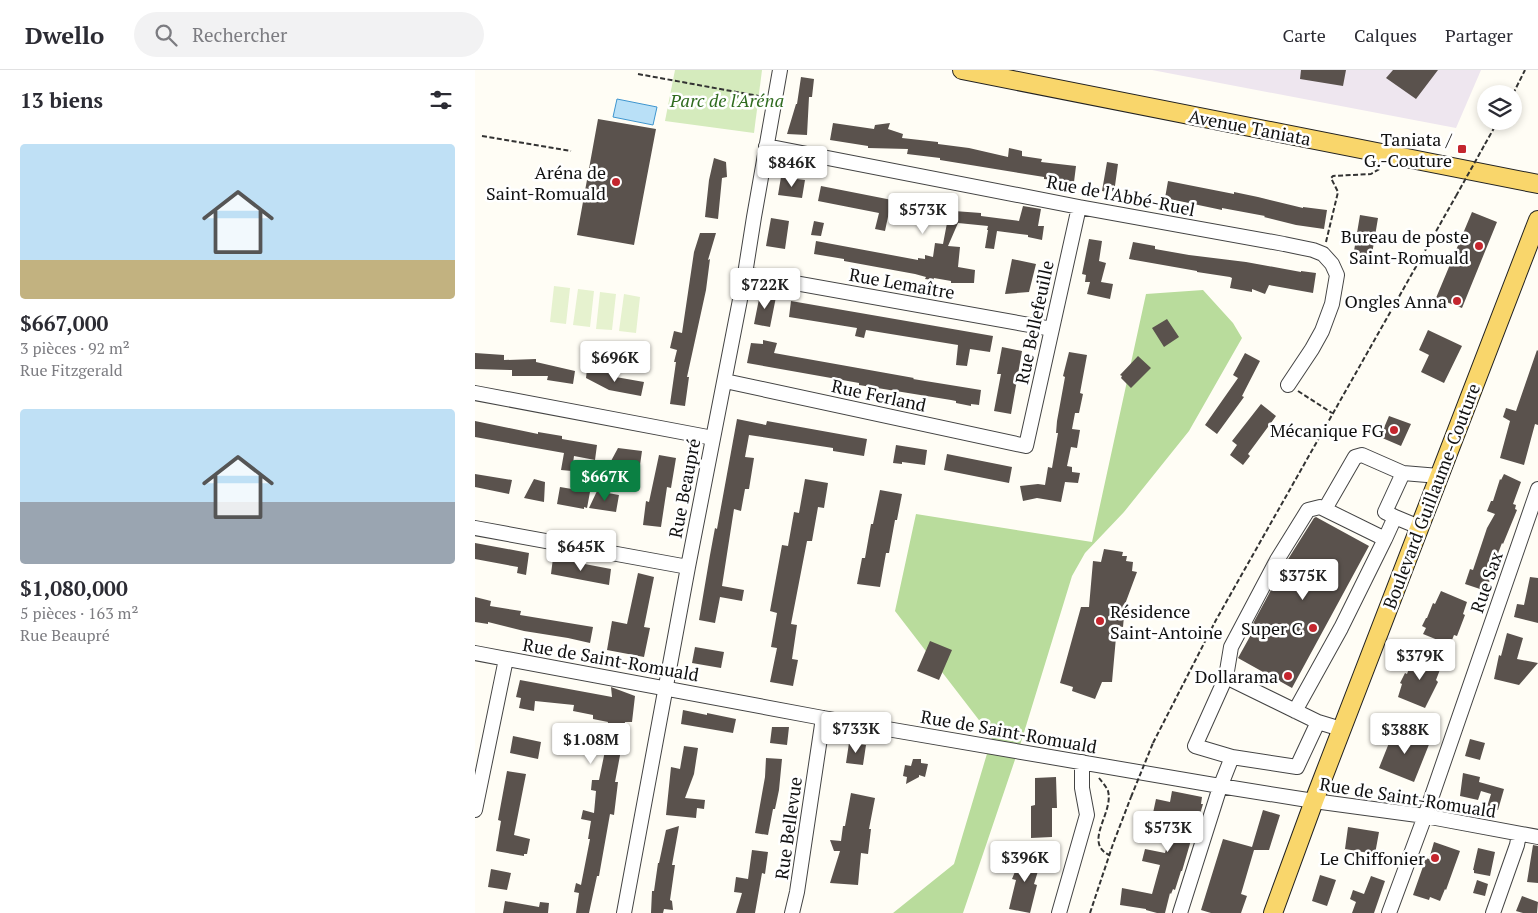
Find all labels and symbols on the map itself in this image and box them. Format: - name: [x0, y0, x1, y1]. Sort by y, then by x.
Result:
- park label: Parc de l'Aréna: [669, 88, 784, 112]
- street label: Avenue Taniata: [1187, 103, 1313, 151]
- place label: Taniata / G.-Couture: [1364, 127, 1453, 172]
- marker: Taniata / G.-Couture: [1456, 143, 1468, 155]
- pin: $846K: [757, 146, 827, 188]
- place label: Aréna de Saint-Romuald: [486, 160, 606, 205]
- street label: Rue de l'Abbé-Ruel: [1045, 169, 1197, 221]
- marker: Aréna de Saint-Romuald: [610, 176, 622, 188]
- pin: $573K: [888, 192, 958, 235]
- place label: Bureau de poste Saint-Romuald: [1341, 224, 1469, 269]
- marker: Bureau de poste Saint-Romuald: [1473, 240, 1485, 252]
- street label: Rue Bellefeuille: [1009, 258, 1059, 386]
- street label: Rue Lemaître: [847, 262, 957, 304]
- pin: $722K: [730, 268, 800, 310]
- place label: Ongles Anna: [1344, 289, 1447, 313]
- marker: Ongles Anna: [1451, 295, 1463, 307]
- pin: $696K: [580, 340, 650, 383]
- street label: Rue Ferland: [829, 373, 929, 417]
- street label: Boulevard Guillaume-Couture: [1377, 380, 1485, 612]
- place label: Mécanique FG: [1270, 418, 1385, 442]
- marker: Mécanique FG: [1388, 424, 1400, 436]
- street label: Rue Beaupré: [663, 436, 705, 540]
- pin: $667K: [570, 460, 640, 502]
- pin: $645K: [546, 530, 616, 572]
- street label: Rue Sax: [1464, 548, 1508, 616]
- pin: $375K: [1268, 558, 1338, 601]
- place label: Résidence Saint-Antoine: [1110, 599, 1223, 644]
- marker: Résidence Saint-Antoine: [1094, 615, 1106, 627]
- place label: Super C: [1241, 616, 1303, 640]
- marker: Super C: [1307, 622, 1319, 634]
- street label: Rue de Saint-Romuald: [521, 632, 701, 686]
- pin: $379K: [1385, 638, 1455, 681]
- place label: Dollarama: [1195, 664, 1278, 688]
- marker: Dollarama: [1282, 670, 1294, 682]
- street label: Rue de Saint-Romuald: [919, 704, 1099, 758]
- pin: $733K: [821, 712, 891, 754]
- pin: $388K: [1370, 712, 1440, 755]
- pin: $1.08M: [550, 722, 632, 765]
- street label: Rue de Saint-Romuald: [1318, 771, 1498, 823]
- street label: Rue Bellevue: [769, 775, 807, 881]
- pin: $573K: [1133, 810, 1203, 853]
- pin: $396K: [990, 840, 1060, 883]
- place label: Le Chiffonier: [1320, 846, 1425, 870]
- marker: Le Chiffonier: [1429, 852, 1441, 864]

